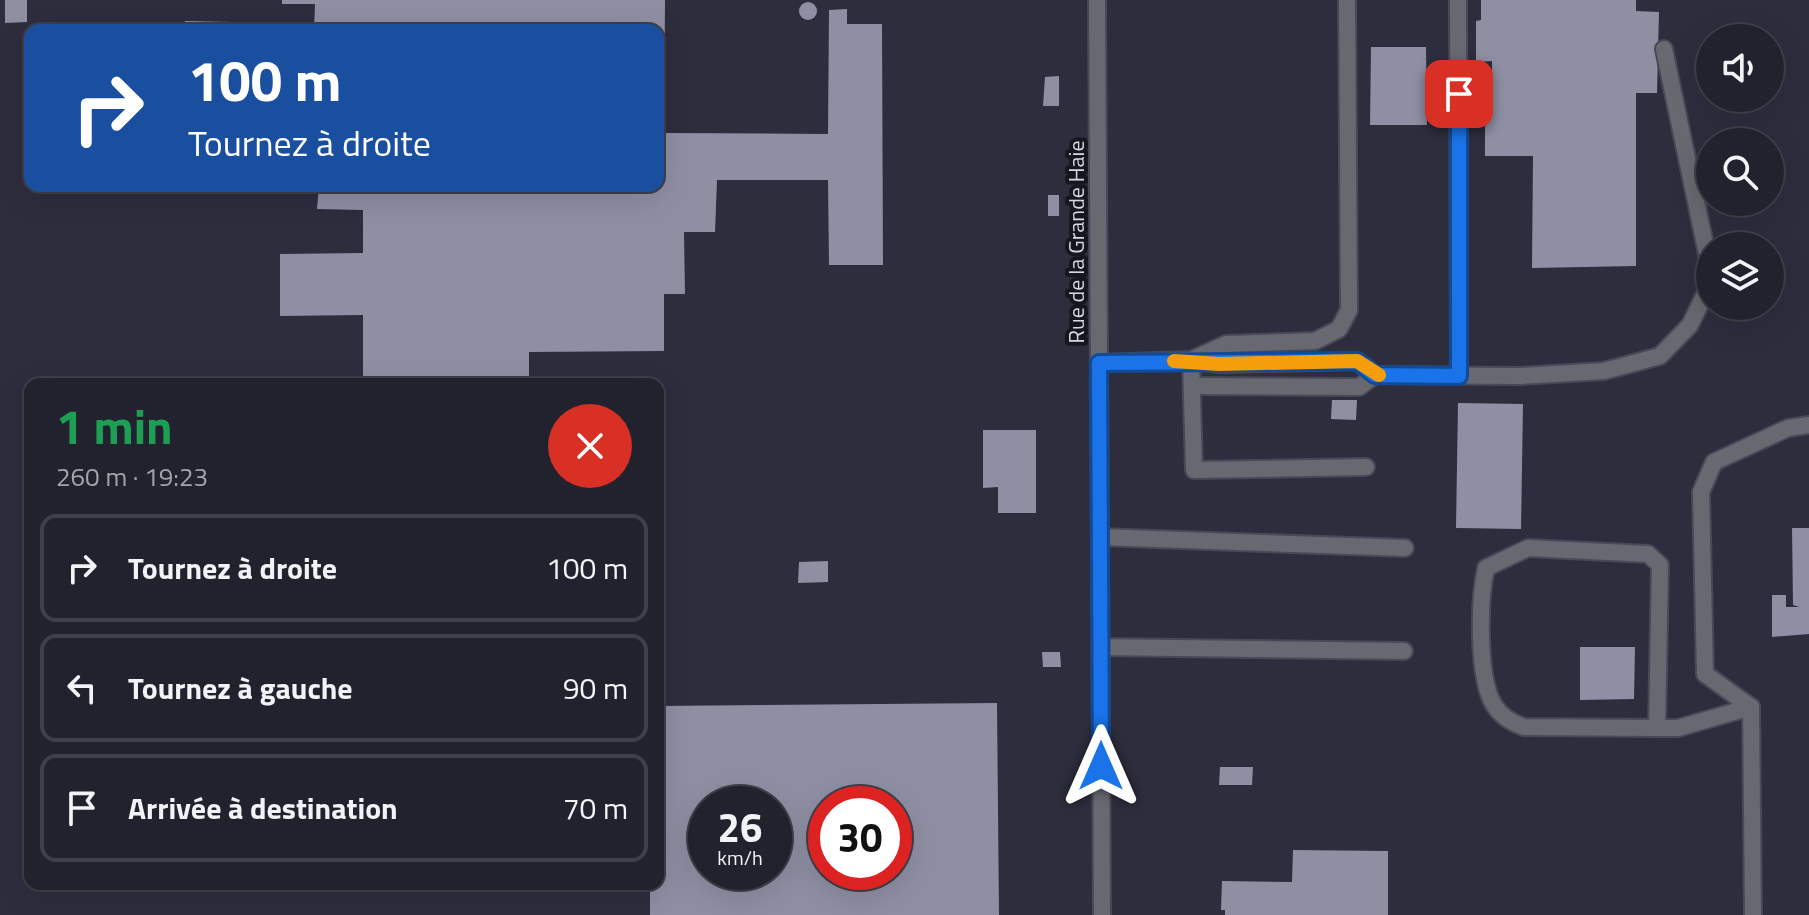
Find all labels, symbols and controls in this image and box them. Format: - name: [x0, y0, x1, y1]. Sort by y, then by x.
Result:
- map controls: [1696, 24, 1784, 320]
- button: sound: [1696, 24, 1784, 112]
- text: 100 m: [188, 38, 341, 123]
- icon: right: [56, 56, 160, 160]
- pin: [1425, 60, 1493, 128]
- icon: arrive: [1437, 72, 1481, 116]
- text: Tournez à droite: [188, 115, 431, 170]
- button: search: [1696, 128, 1784, 216]
- street label: Rue de la Grande Haie: [1059, 140, 1093, 344]
- button: layers: [1696, 232, 1784, 320]
- text: 1 min: [56, 390, 173, 463]
- button: close: [548, 404, 632, 488]
- text: 260 m · 19:23: [56, 457, 208, 496]
- text: Tournez à droite: [128, 545, 337, 591]
- text: 100 m: [546, 545, 628, 591]
- icon: right: [60, 546, 104, 590]
- text: Tournez à gauche: [128, 665, 353, 711]
- text: 90 m: [563, 665, 628, 711]
- icon: left: [60, 666, 104, 710]
- position arrow: [1059, 724, 1143, 808]
- text: Arrivée à destination: [128, 785, 398, 831]
- text: 70 m: [563, 785, 628, 831]
- icon: arrive: [60, 786, 104, 830]
- speed limit sign: 30: [808, 786, 912, 890]
- text: 26: [718, 797, 762, 858]
- text: km/h: [717, 842, 763, 873]

